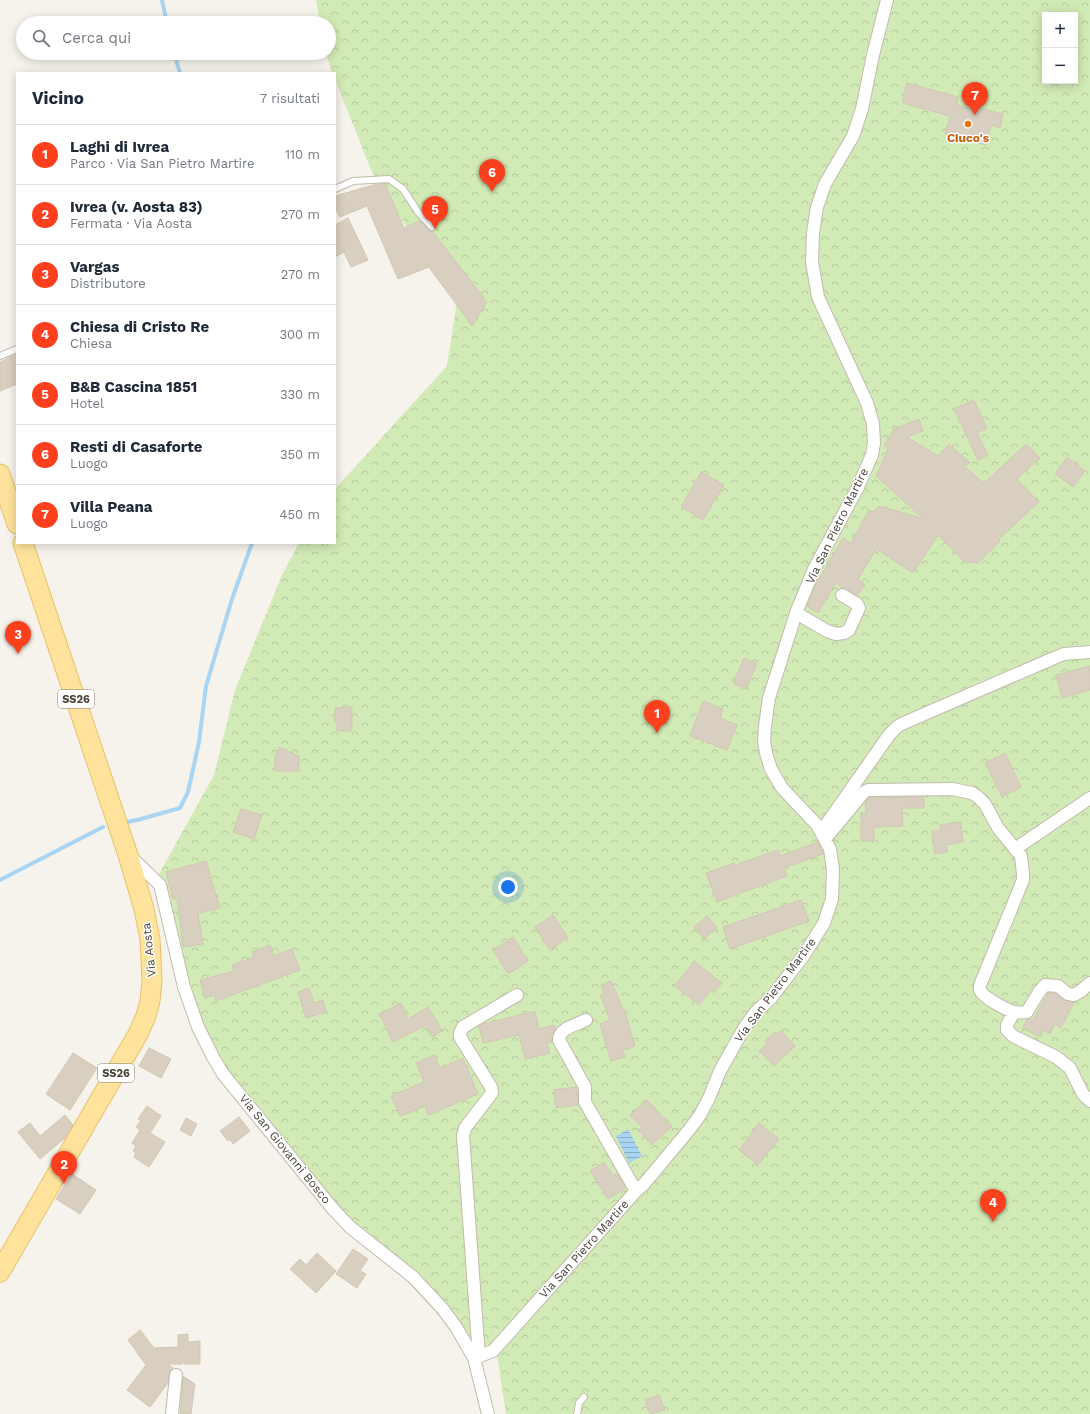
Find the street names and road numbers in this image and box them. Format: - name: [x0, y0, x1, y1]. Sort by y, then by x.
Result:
- street label: Via San Pietro Martire: [803, 466, 871, 586]
- road number: SS26: [58, 690, 94, 708]
- street label: Via Aosta: [139, 922, 159, 978]
- street label: Via San Pietro Martire: [731, 935, 819, 1045]
- road number: SS26: [98, 1064, 134, 1082]
- street label: Via San Giovanni Bosco: [237, 1091, 333, 1207]
- street label: Via San Pietro Martire: [536, 1197, 632, 1301]

